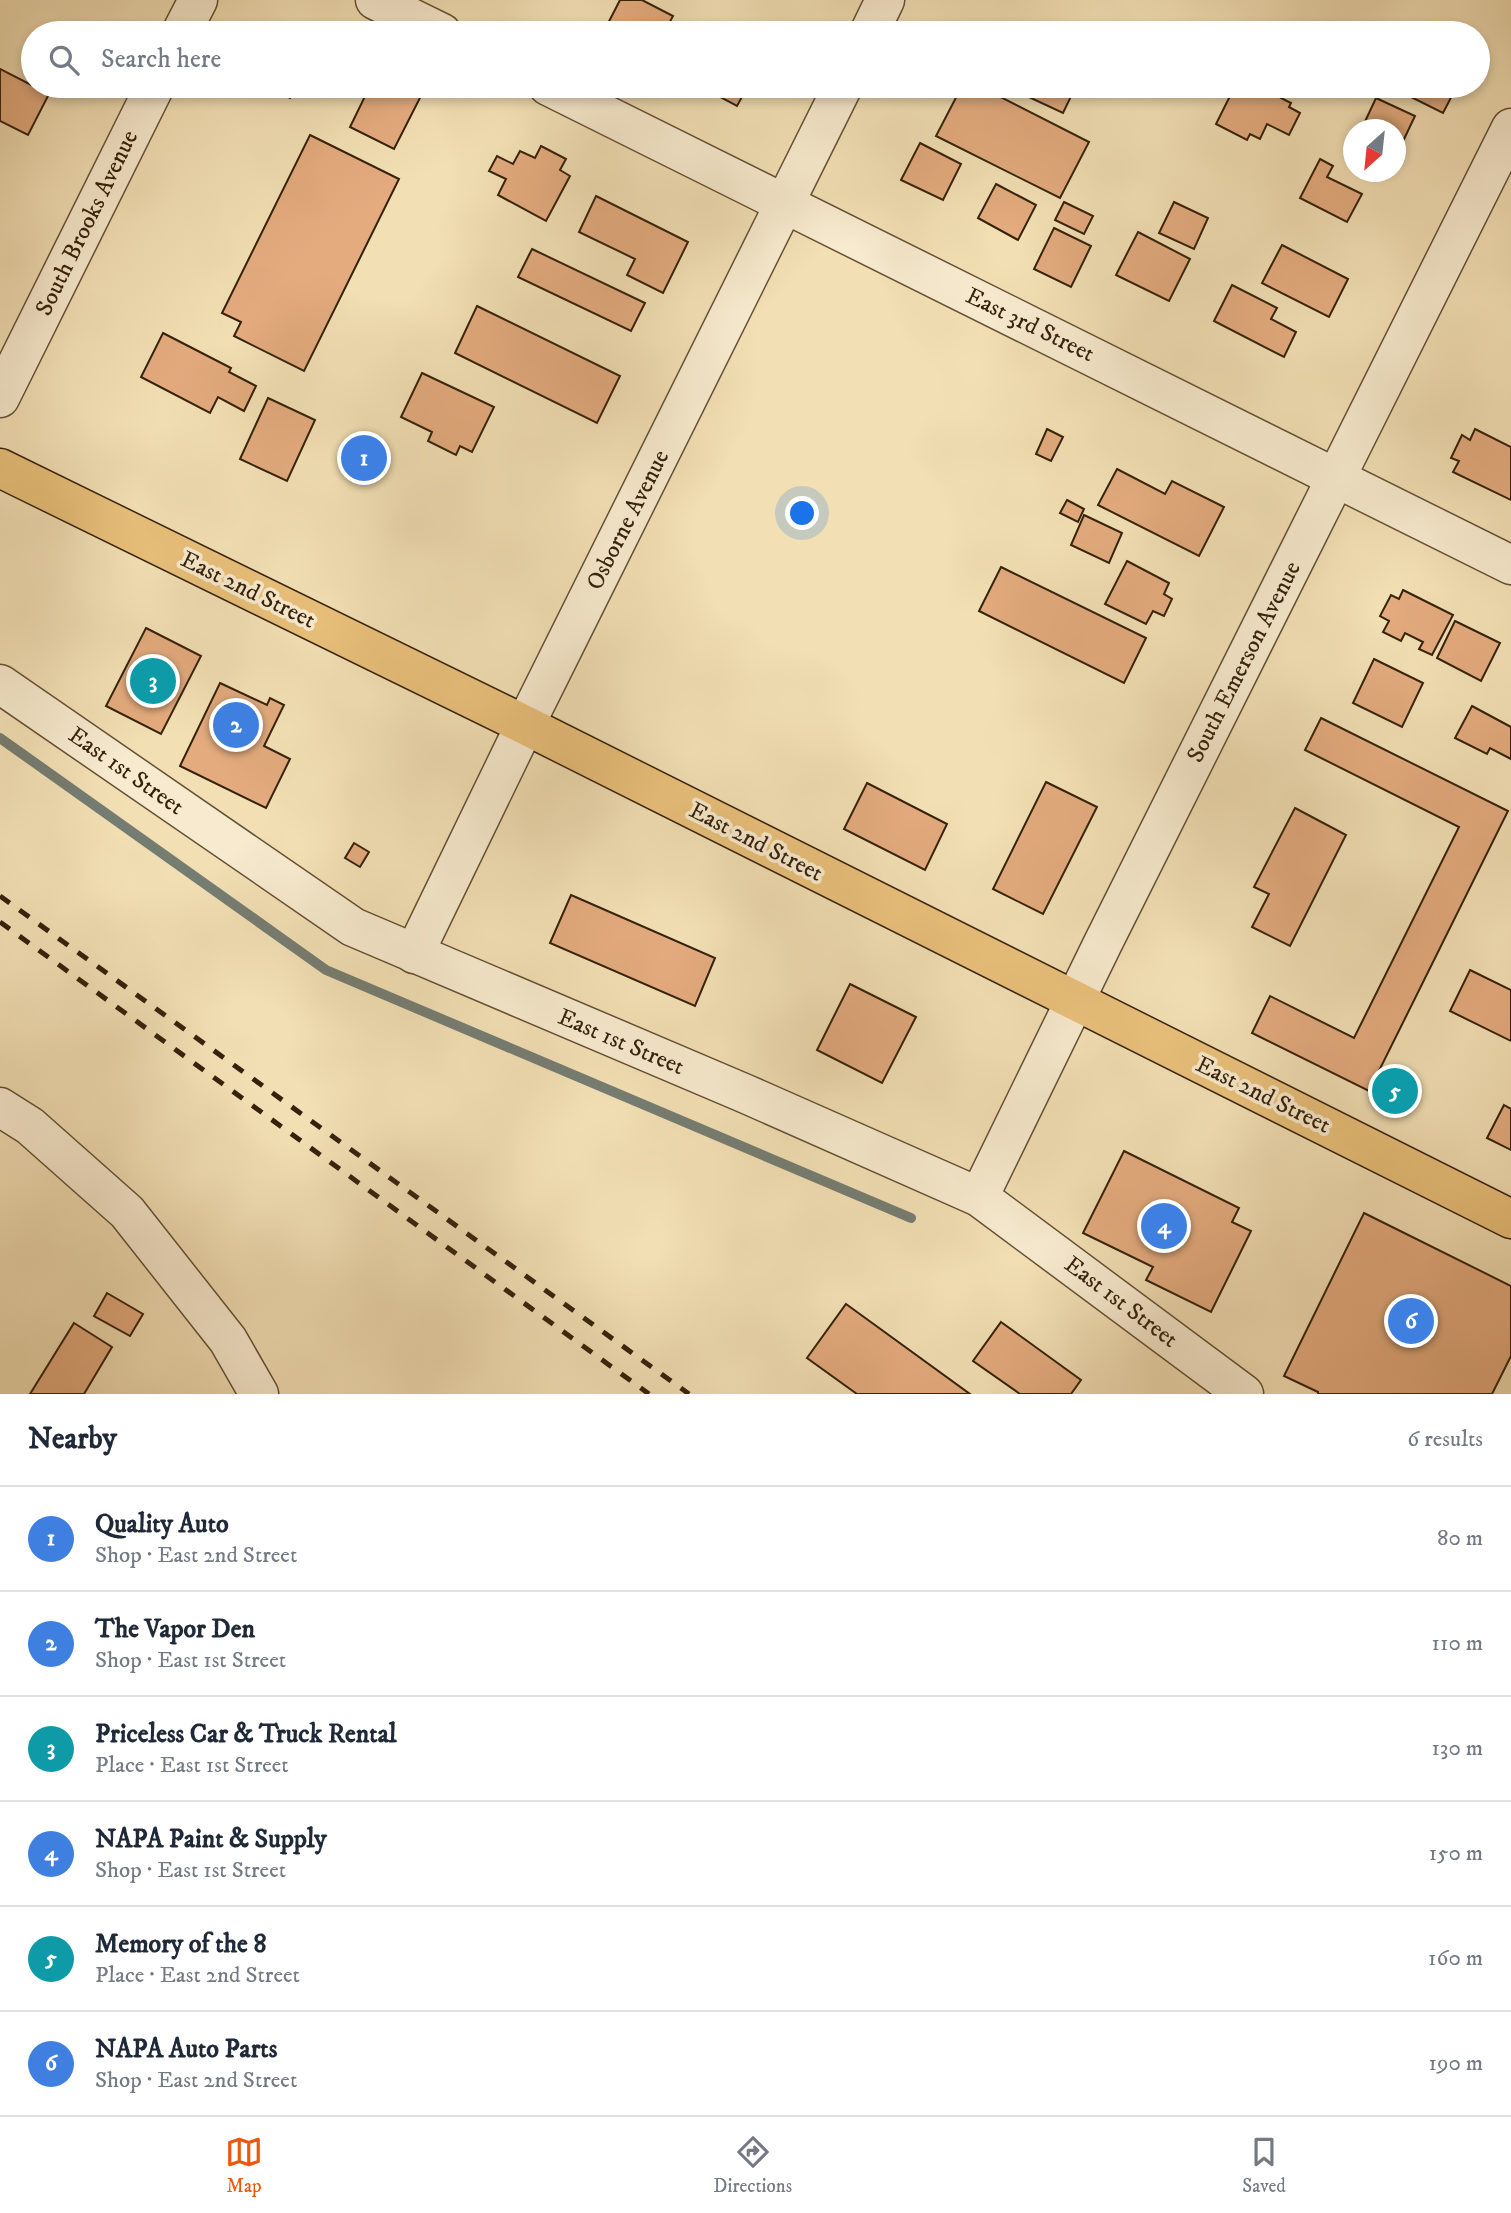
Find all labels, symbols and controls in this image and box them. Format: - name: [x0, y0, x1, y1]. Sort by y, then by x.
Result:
- search box: [21, 21, 1490, 98]
- icon: search: [45, 41, 83, 79]
- text: Search here: [101, 43, 221, 76]
- north arrow: [1343, 119, 1406, 182]
- street label: South Brooks Avenue: [29, 125, 145, 321]
- street label: East 3rd Street: [961, 281, 1100, 369]
- pin: 1: [341, 432, 387, 484]
- street label: Osborne Avenue: [580, 445, 676, 595]
- your location: [785, 496, 819, 530]
- street label: East 2nd Street: [176, 544, 321, 636]
- street label: South Emerson Avenue: [1180, 556, 1308, 768]
- pin: 3: [130, 655, 176, 707]
- pin: 2: [213, 699, 259, 751]
- street label: East 1st Street: [62, 720, 190, 822]
- street label: East 2nd Street: [684, 795, 828, 889]
- street label: East 1st Street: [553, 1002, 689, 1082]
- street label: East 2nd Street: [1191, 1049, 1336, 1141]
- pin: 5: [1372, 1065, 1418, 1117]
- pin: 4: [1141, 1200, 1187, 1252]
- street label: East 1st Street: [1058, 1250, 1184, 1355]
- pin: 6: [1388, 1295, 1434, 1347]
- text: Nearby: [28, 1421, 117, 1458]
- text: 6 results: [1407, 1425, 1483, 1454]
- text: Quality Auto: [95, 1508, 229, 1541]
- text: 1: [47, 1524, 55, 1553]
- text: 80 m: [1437, 1524, 1483, 1553]
- text: Shop · East 2nd Street: [95, 1541, 297, 1570]
- text: The Vapor Den: [95, 1613, 255, 1646]
- text: 2: [45, 1629, 57, 1658]
- text: 110 m: [1432, 1629, 1483, 1658]
- text: Shop · East 1st Street: [95, 1646, 286, 1675]
- text: Priceless Car & Truck Rental: [95, 1718, 397, 1751]
- text: 3: [47, 1734, 55, 1763]
- text: 130 m: [1431, 1734, 1483, 1763]
- text: Place · East 1st Street: [95, 1751, 289, 1780]
- text: NAPA Paint & Supply: [95, 1823, 327, 1856]
- text: 4: [44, 1839, 58, 1868]
- text: 150 m: [1429, 1839, 1483, 1868]
- text: Shop · East 1st Street: [95, 1856, 286, 1885]
- text: Memory of the 8: [95, 1928, 266, 1961]
- text: 5: [45, 1944, 57, 1973]
- text: 160 m: [1428, 1944, 1483, 1973]
- text: Place · East 2nd Street: [95, 1961, 300, 1990]
- text: NAPA Auto Parts: [95, 2033, 277, 2066]
- text: 6: [45, 2049, 57, 2078]
- text: 190 m: [1429, 2049, 1483, 2078]
- text: Shop · East 2nd Street: [95, 2066, 297, 2095]
- tab: Map: [225, 2133, 263, 2198]
- tab: Directions: [713, 2133, 792, 2198]
- tab: Saved: [1242, 2133, 1286, 2198]

